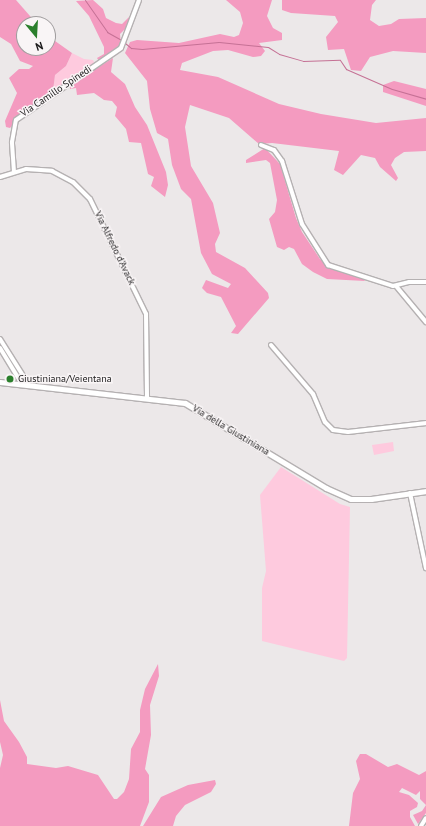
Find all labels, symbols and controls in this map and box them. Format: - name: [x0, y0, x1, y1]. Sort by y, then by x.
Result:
- north arrow: [16, 16, 56, 56]
- text: N: [34, 39, 45, 54]
- street label: Via Camillo Spinedi: [18, 63, 94, 119]
- street label: Via Alfredo d'Avack: [92, 209, 138, 287]
- place label: Giustiniana/Veientana: [18, 373, 112, 385]
- marker: Giustiniana/Veientana: [5, 374, 15, 384]
- street label: Via della Giustiniana: [190, 402, 272, 458]

